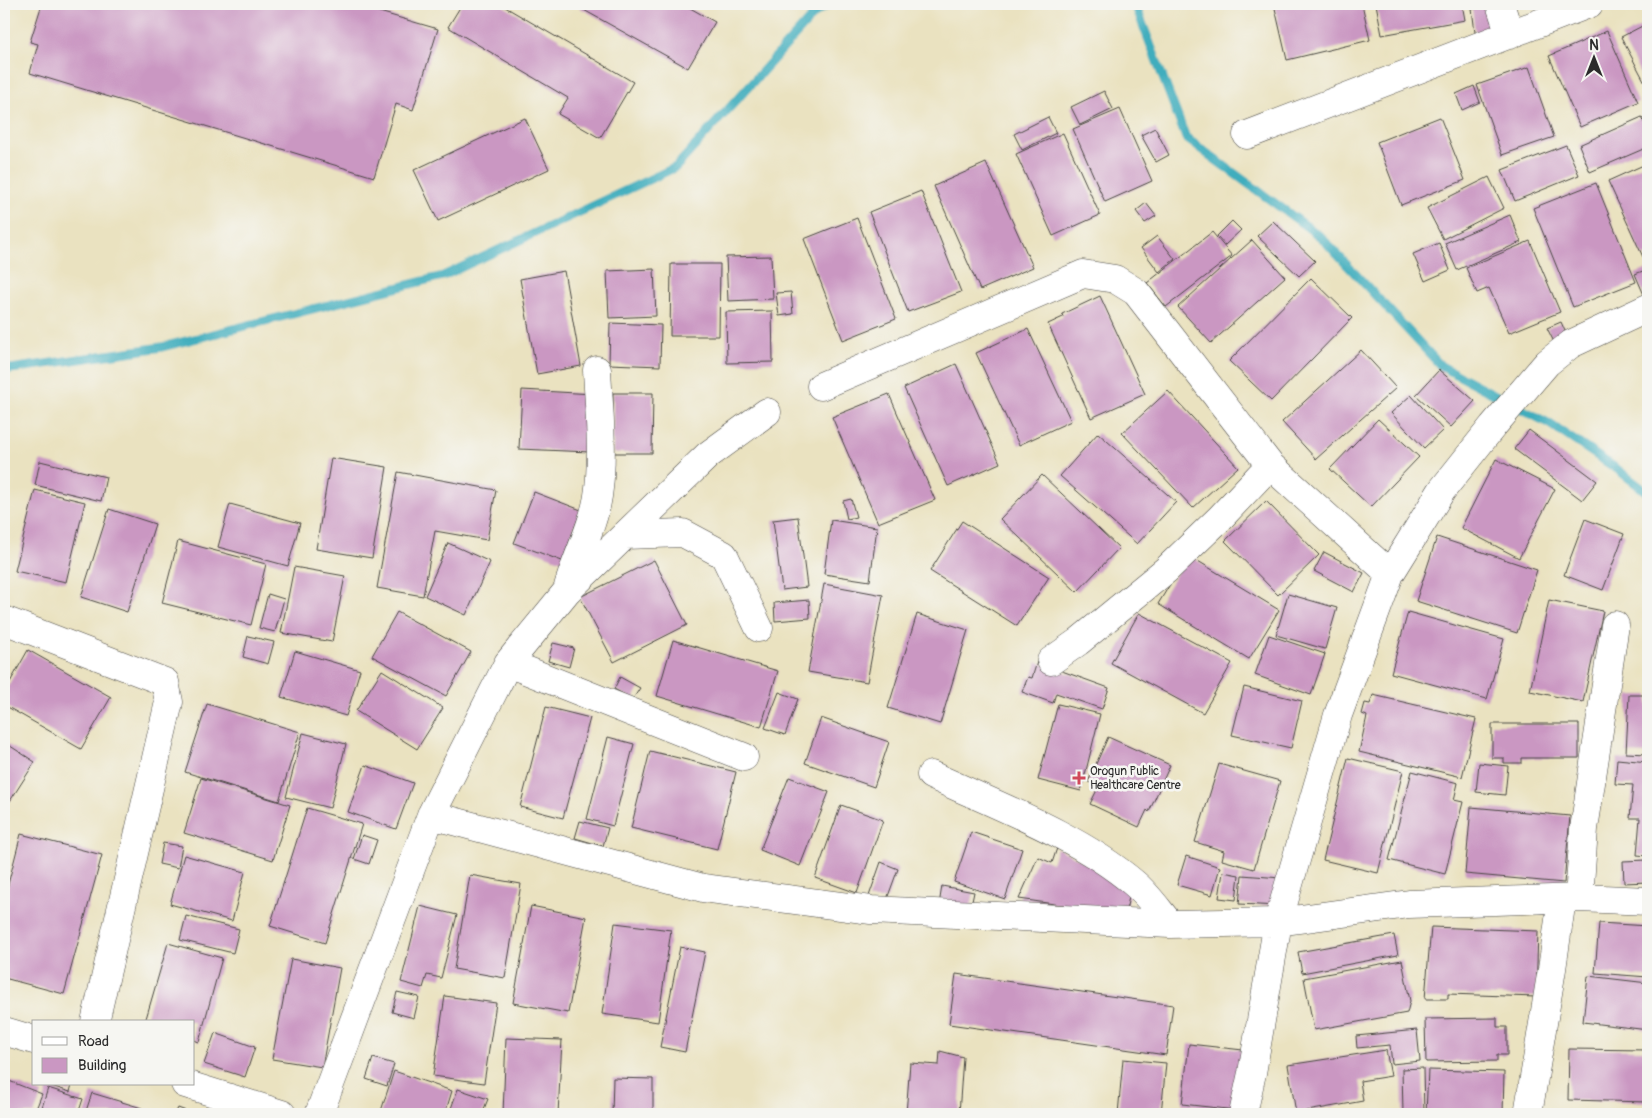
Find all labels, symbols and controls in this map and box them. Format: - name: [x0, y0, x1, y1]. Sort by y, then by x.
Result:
- north arrow: [1570, 32, 1620, 82]
- text: N: [1589, 37, 1599, 54]
- place label: Orogun Public Healthcare Centre: [1090, 764, 1181, 793]
- marker: Orogun Public Healthcare Centre: [1072, 771, 1086, 785]
- legend: [32, 1020, 195, 1086]
- text: Road: [78, 1032, 109, 1051]
- text: Building: [78, 1056, 126, 1075]

